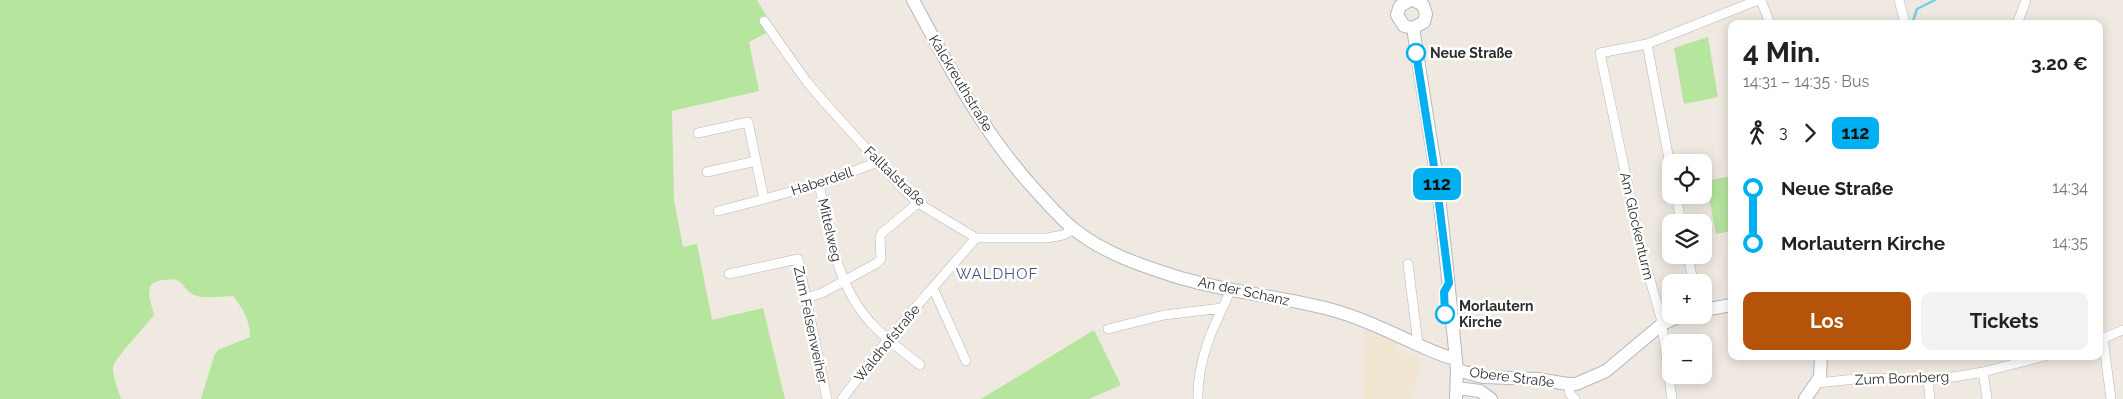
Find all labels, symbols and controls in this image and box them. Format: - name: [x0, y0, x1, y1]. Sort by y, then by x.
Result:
- street label: Kalckreuthstraße: [926, 32, 996, 134]
- text: 4 Min.: [1743, 36, 1820, 69]
- marker: Neue Straße: [1406, 43, 1426, 63]
- place label: Neue Straße: [1430, 45, 1513, 61]
- text: 3.20 €: [2031, 52, 2088, 74]
- text: 14:31 – 14:35 · Bus: [1743, 72, 1869, 91]
- icon: walk: [1743, 119, 1771, 147]
- icon: forward: [1796, 119, 1824, 147]
- text: 112: [1842, 122, 1869, 143]
- text: 3: [1779, 123, 1788, 142]
- street label: Falltalstraße: [861, 143, 929, 209]
- map controls: [1662, 154, 1712, 384]
- button: locate: [1662, 154, 1712, 204]
- street label: Haberdell: [789, 163, 855, 198]
- line badge: 112: [1408, 168, 1466, 200]
- street label: Am Glockenturm: [1617, 171, 1657, 281]
- text: 112: [1423, 173, 1451, 194]
- text: Neue Straße: [1781, 177, 1893, 199]
- text: 14:34: [2052, 178, 2088, 197]
- street label: Mittelweg: [815, 197, 845, 263]
- button: layers: [1662, 214, 1712, 264]
- text: Morlautern Kirche: [1781, 232, 1945, 254]
- text: 14:35: [2052, 233, 2088, 252]
- street label: Zum Felsenweiher: [791, 265, 831, 385]
- district label: WALDHOF: [956, 265, 1038, 283]
- street label: An der Schanz: [1197, 273, 1291, 309]
- button: +: [1662, 274, 1712, 324]
- button: Los: [1743, 292, 1911, 350]
- button: Tickets: [1921, 292, 2088, 350]
- place label: Morlautern Kirche: [1459, 298, 1534, 330]
- street label: Waldhofstraße: [851, 301, 923, 385]
- marker: Morlautern Kirche: [1435, 304, 1455, 324]
- button: −: [1662, 334, 1712, 384]
- street label: Obere Straße: [1469, 364, 1555, 390]
- street label: Zum Bornberg: [1855, 368, 1949, 388]

